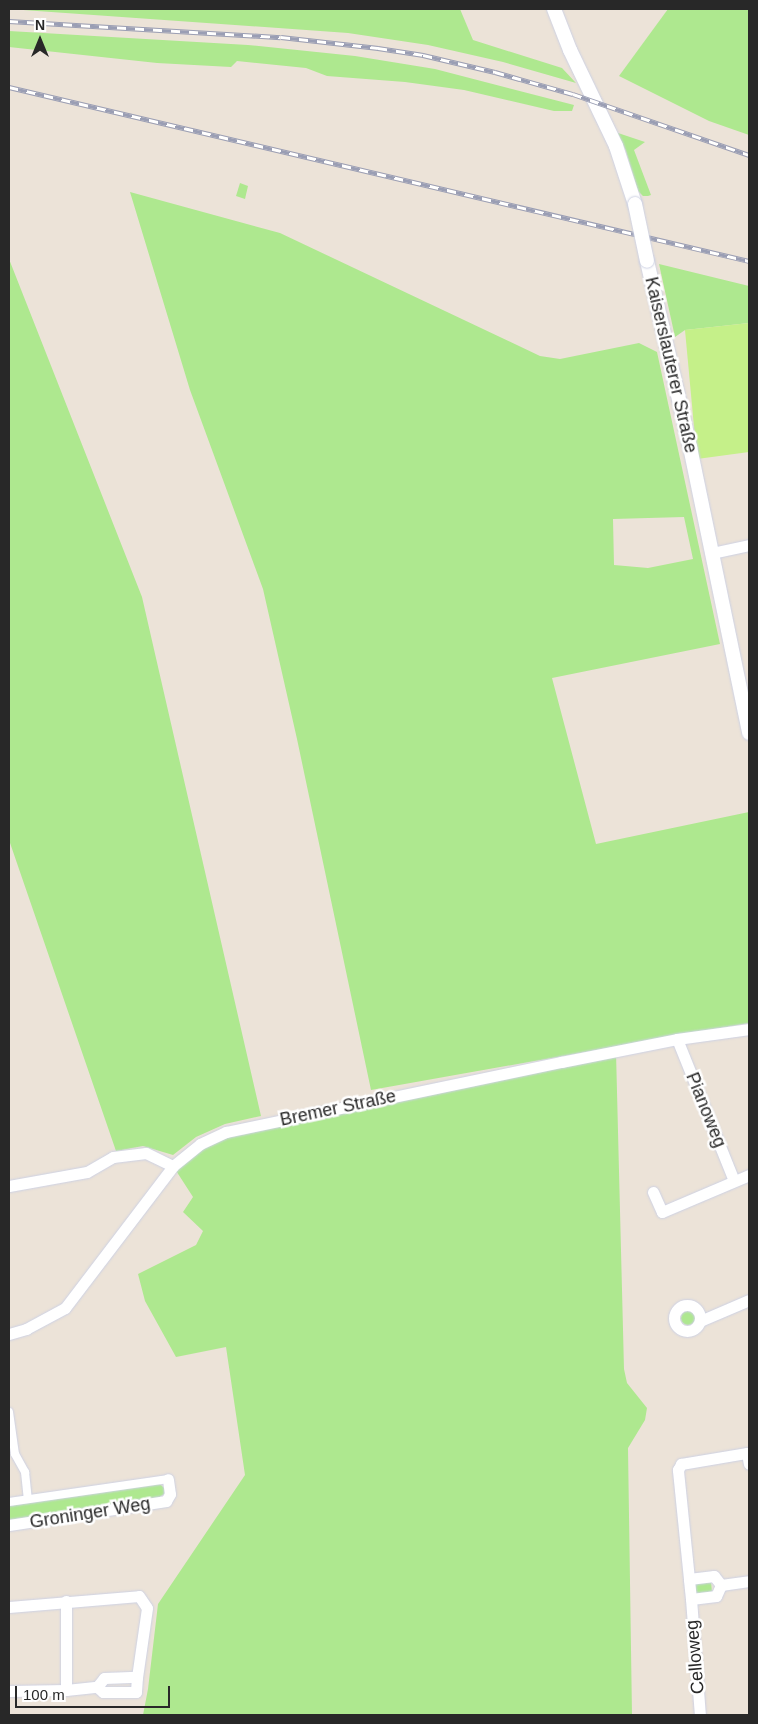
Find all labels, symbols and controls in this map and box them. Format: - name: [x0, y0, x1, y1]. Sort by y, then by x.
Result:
- north arrow: [15, 15, 65, 65]
- text: N: [35, 17, 45, 33]
- street label: Kaiserslauterer Straße: [640, 275, 702, 455]
- street label: Pianoweg: [681, 1069, 731, 1151]
- street label: Bremer Straße: [278, 1085, 398, 1131]
- street label: Groninger Weg: [28, 1493, 152, 1533]
- street label: Celloweg: [681, 1619, 709, 1695]
- scale bar: [18, 1676, 172, 1708]
- text: 100 m: [23, 1686, 65, 1703]

